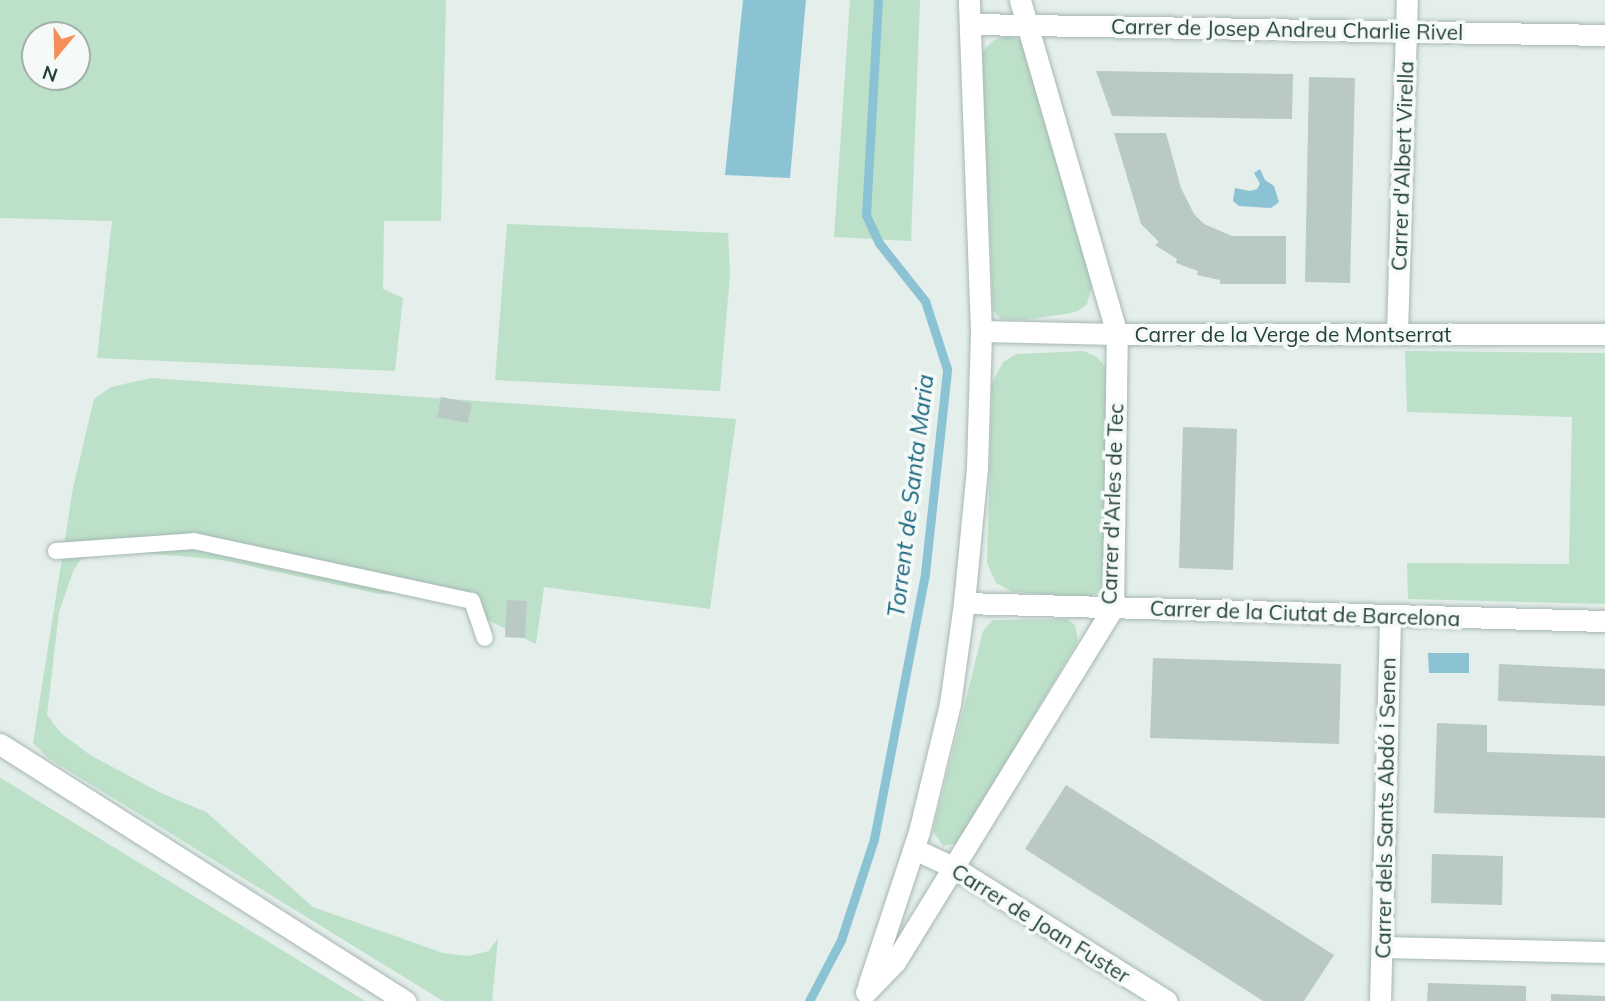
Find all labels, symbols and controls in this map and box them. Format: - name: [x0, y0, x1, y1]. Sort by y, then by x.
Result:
- street label: Carrer de Josep Andreu Charlie Rivel: [1111, 13, 1463, 45]
- north arrow: [21, 21, 91, 91]
- text: N: [39, 60, 61, 88]
- street label: Carrer d'Albert Virella: [1386, 61, 1418, 271]
- street label: Carrer de la Verge de Montserrat: [1135, 321, 1451, 347]
- water label: Torrent de Santa Maria: [882, 373, 940, 619]
- street label: Carrer d'Arles de Tec: [1096, 403, 1128, 605]
- street label: Carrer de la Ciutat de Barcelona: [1149, 595, 1461, 631]
- street label: Carrer dels Sants Abdó i Senen: [1370, 657, 1400, 959]
- street label: Carrer de Joan Fuster: [947, 858, 1135, 988]

